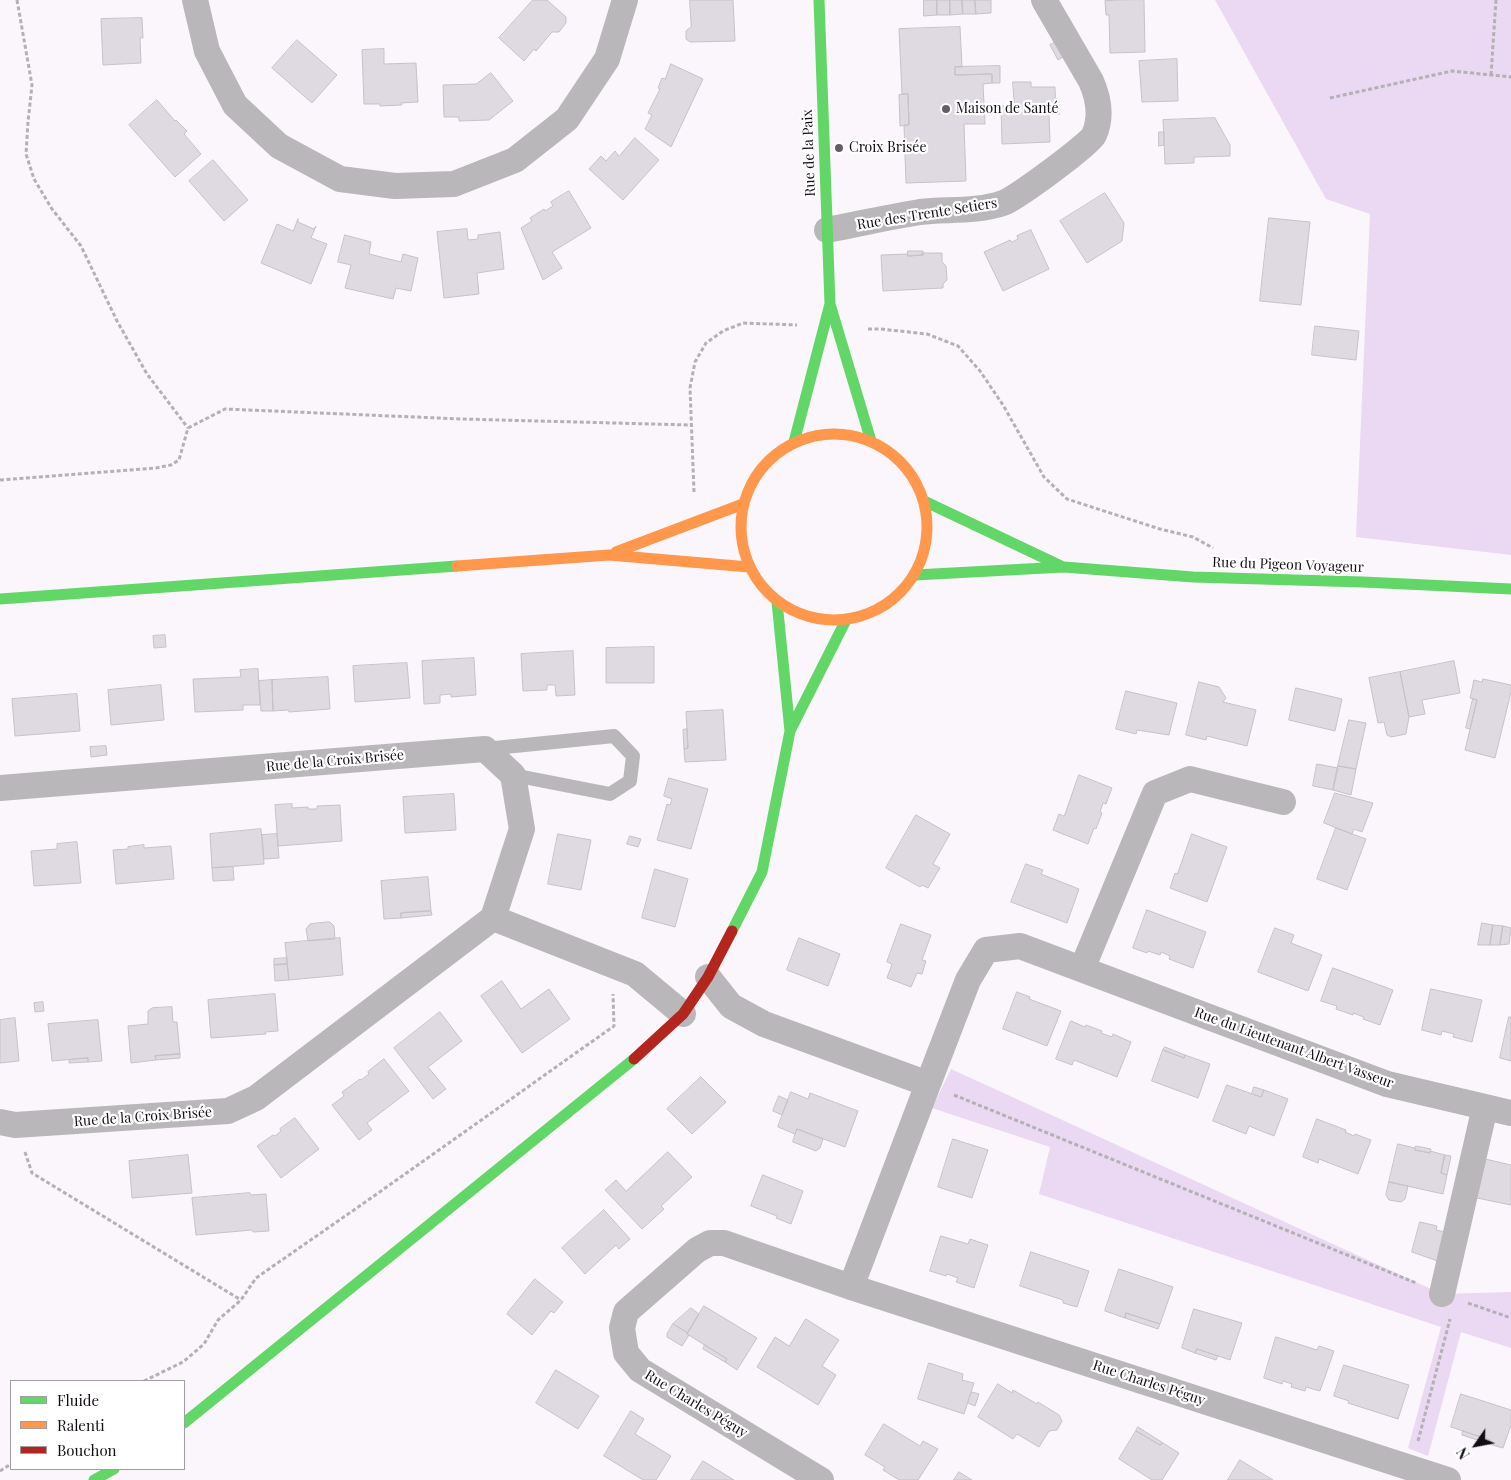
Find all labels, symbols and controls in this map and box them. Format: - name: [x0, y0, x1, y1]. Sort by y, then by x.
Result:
- place label: Maison de Santé: [956, 101, 1059, 117]
- marker: Maison de Santé: [940, 103, 952, 115]
- street label: Rue de la Paix: [799, 109, 819, 197]
- place label: Croix Brisée: [849, 140, 927, 156]
- marker: Croix Brisée: [833, 142, 845, 154]
- street label: Rue des Trente Setiers: [856, 195, 998, 233]
- street label: Rue du Pigeon Voyageur: [1212, 554, 1364, 576]
- street label: Rue de la Croix Brisée: [265, 747, 405, 775]
- street label: Rue du Lieutenant Albert Vasseur: [1192, 1004, 1396, 1092]
- street label: Rue de la Croix Brisée: [73, 1104, 213, 1130]
- street label: Rue Charles Péguy: [1091, 1357, 1207, 1409]
- street label: Rue Charles Péguy: [642, 1367, 750, 1441]
- legend: [10, 1380, 185, 1470]
- text: Fluide: [57, 1390, 99, 1410]
- text: Ralenti: [57, 1415, 105, 1435]
- north arrow: [1451, 1420, 1501, 1470]
- text: Bouchon: [57, 1440, 117, 1460]
- text: N: [1452, 1444, 1474, 1463]

